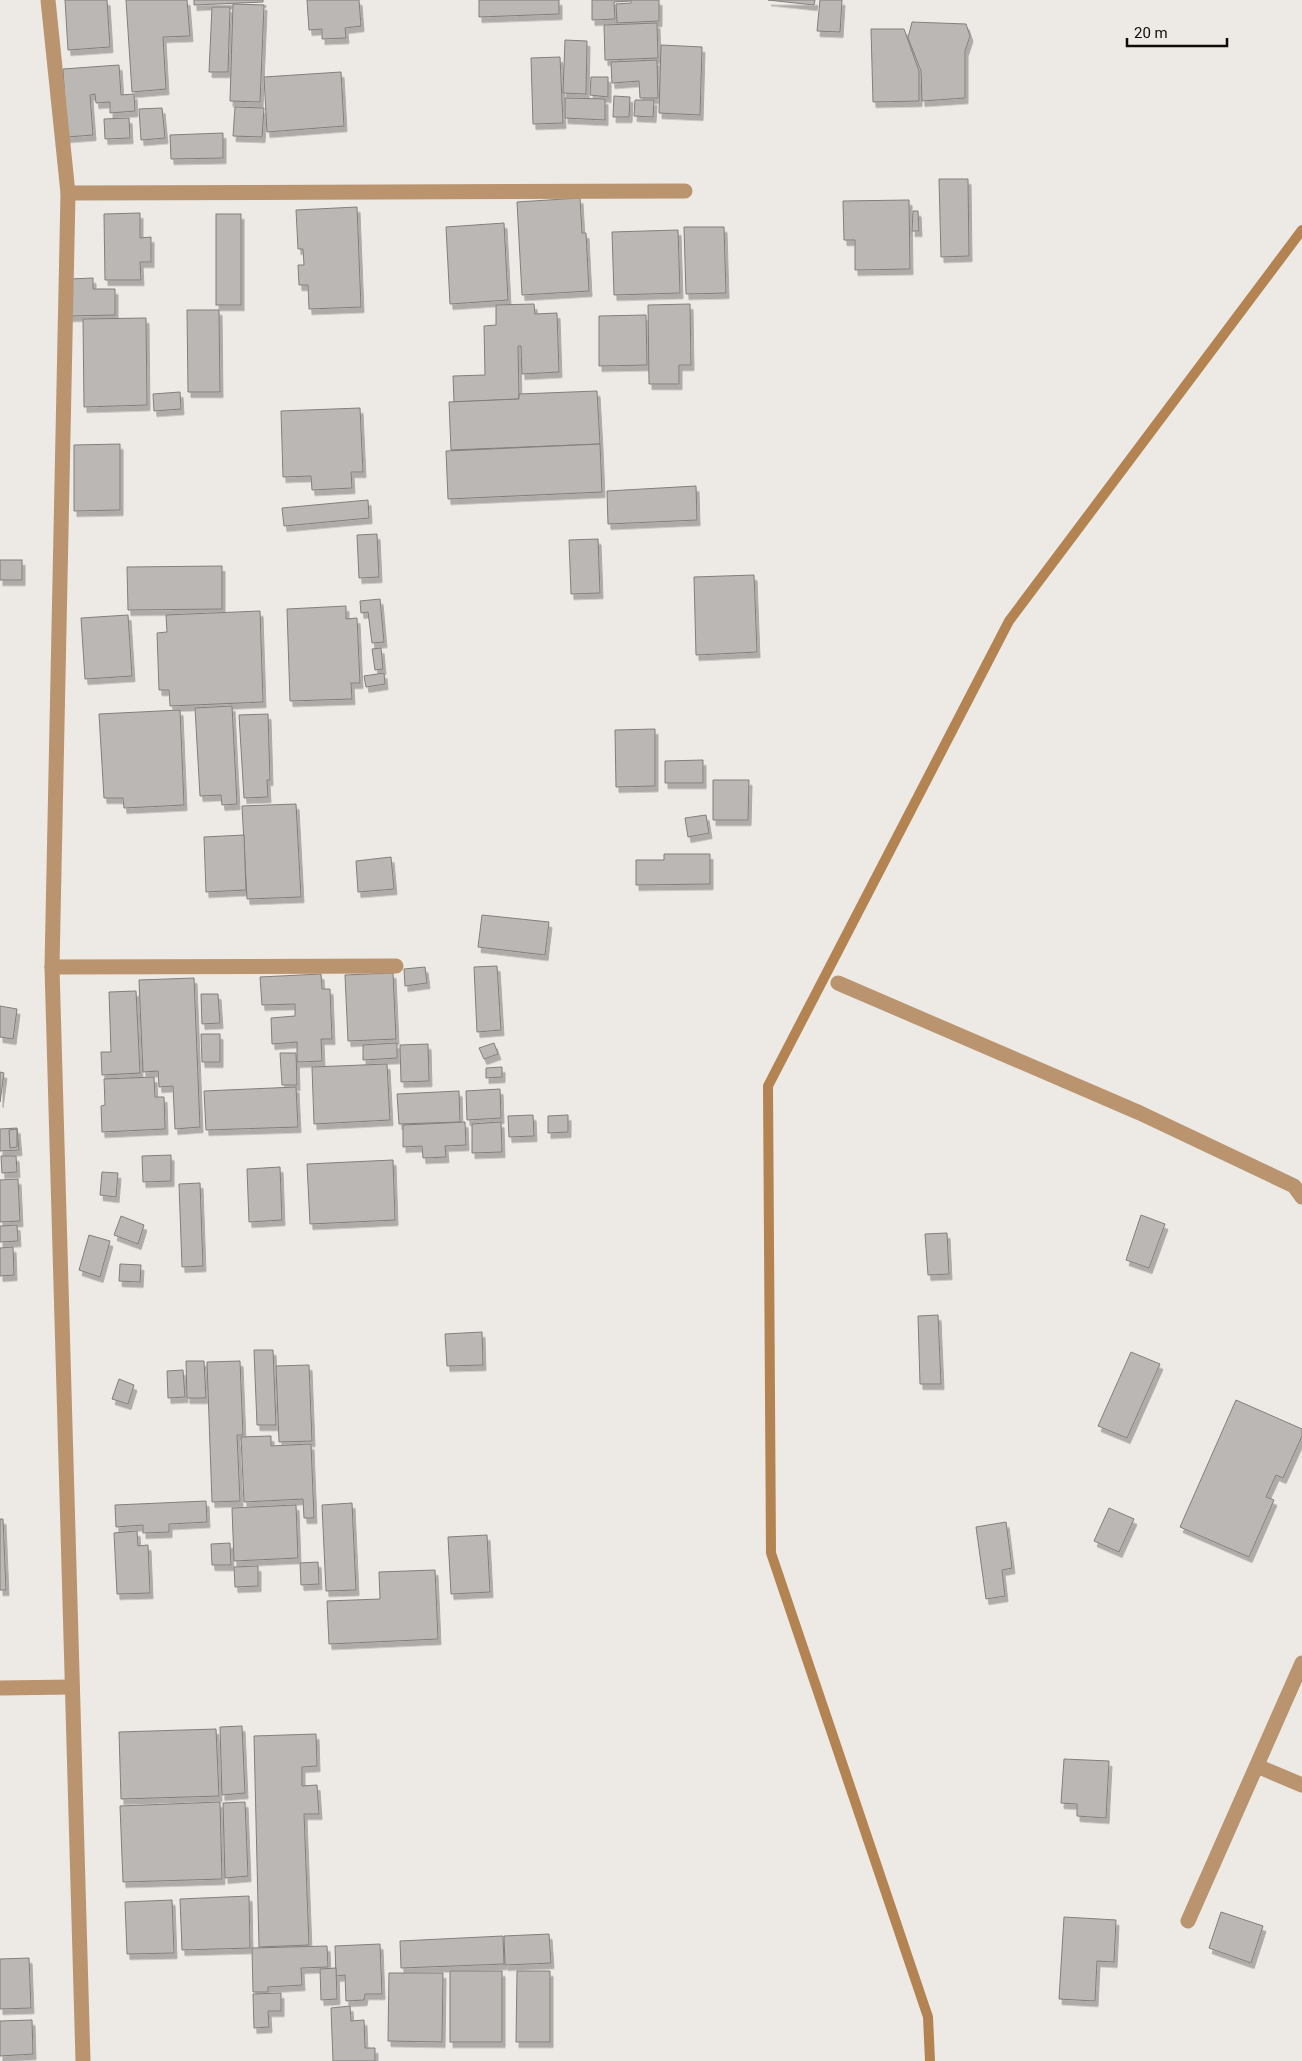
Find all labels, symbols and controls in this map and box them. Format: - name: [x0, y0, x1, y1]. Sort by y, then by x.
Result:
- scale bar: [1127, 15, 1227, 47]
- text: 20 m: [1134, 24, 1168, 42]

